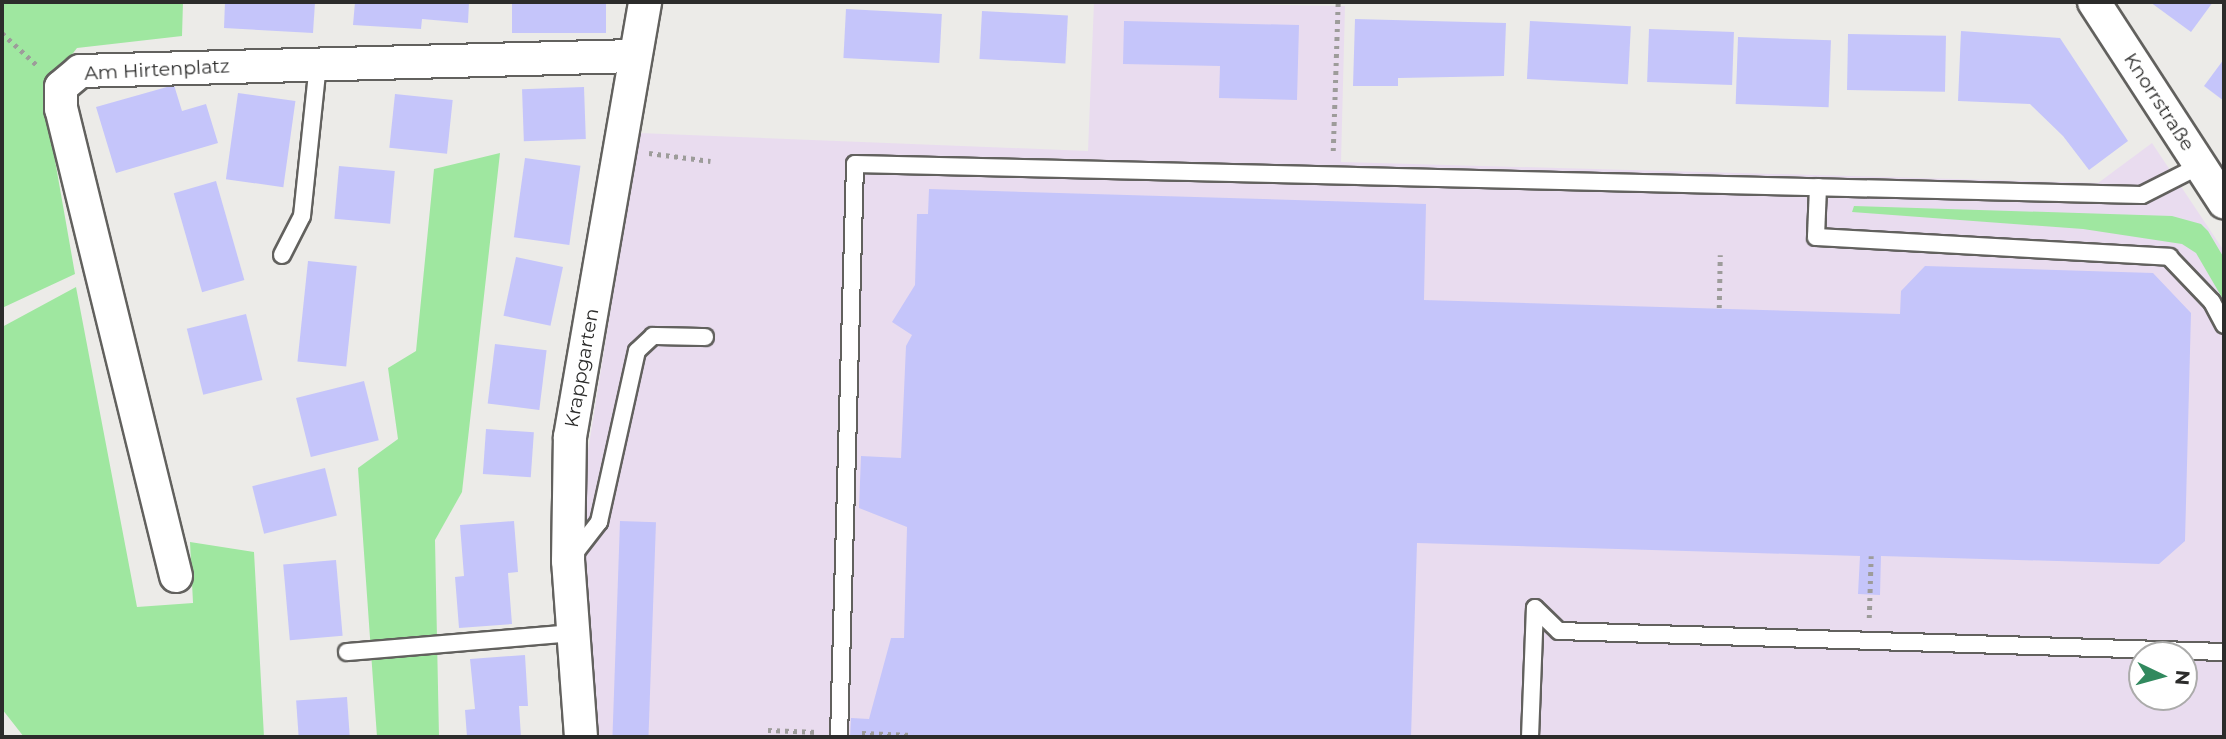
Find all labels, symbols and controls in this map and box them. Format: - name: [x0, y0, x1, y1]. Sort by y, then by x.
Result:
- street label: Knorrstraße: [2119, 49, 2199, 155]
- street label: Am Hirtenplatz: [84, 55, 230, 85]
- street label: Krappgarten: [560, 306, 604, 430]
- north arrow: [2128, 641, 2198, 711]
- text: N: [2170, 669, 2195, 686]

